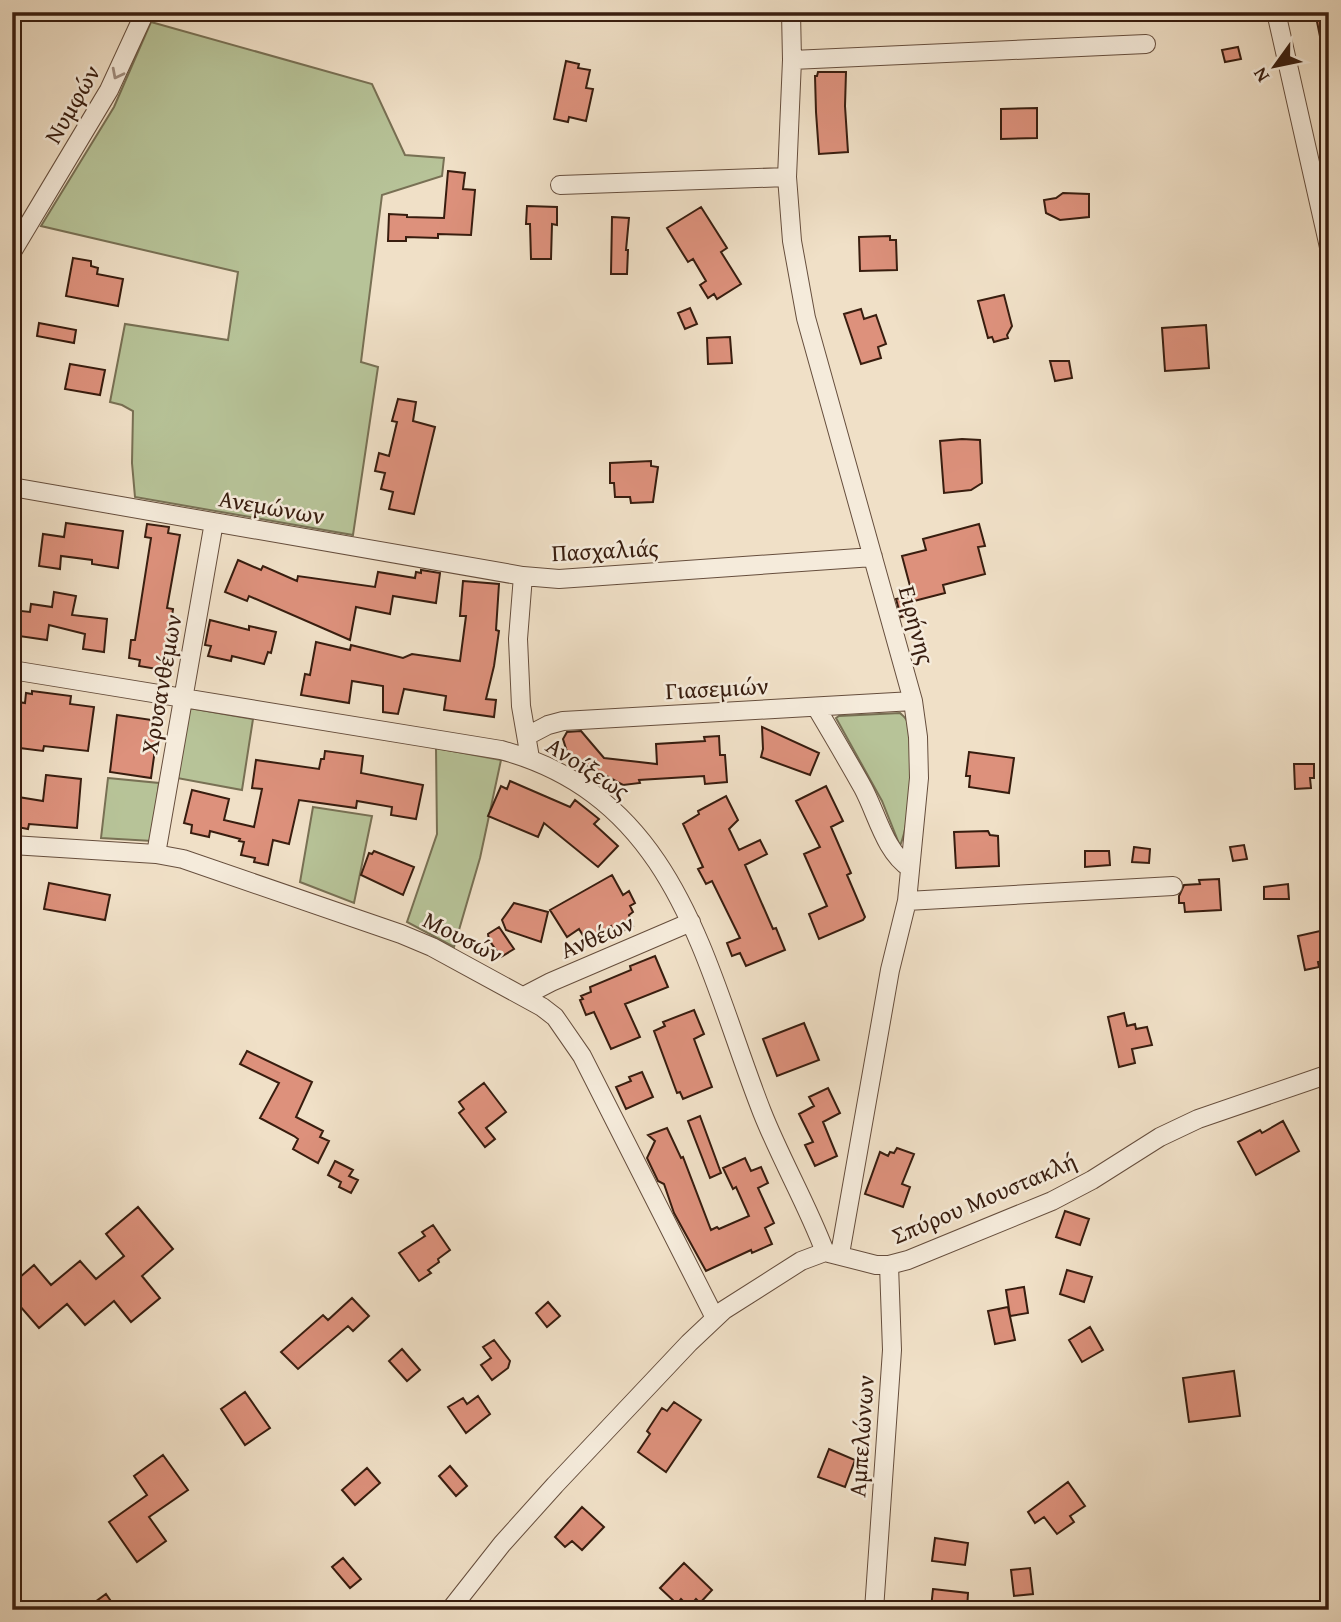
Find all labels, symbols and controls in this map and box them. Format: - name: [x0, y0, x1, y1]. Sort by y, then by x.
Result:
- north arrow: [1240, 32, 1310, 102]
- street label: Νυμφών: [35, 58, 109, 150]
- text: N: [1245, 62, 1276, 88]
- one-way arrow: [112, 67, 125, 80]
- street label: Ανεμώνων: [216, 480, 328, 534]
- street label: Πασχαλιάς: [551, 530, 659, 570]
- street label: Ειρήνης: [890, 582, 944, 668]
- street label: Χρυσανθέμων: [131, 611, 191, 757]
- street label: Γιασεμιών: [664, 668, 770, 708]
- street label: Ανοίξεως: [539, 728, 637, 808]
- street label: Μουσών: [417, 902, 509, 972]
- street label: Ανθέων: [555, 905, 639, 967]
- street label: Σπύρου Μουστακλή: [886, 1143, 1082, 1253]
- street label: Αμπελώνων: [839, 1374, 883, 1498]

